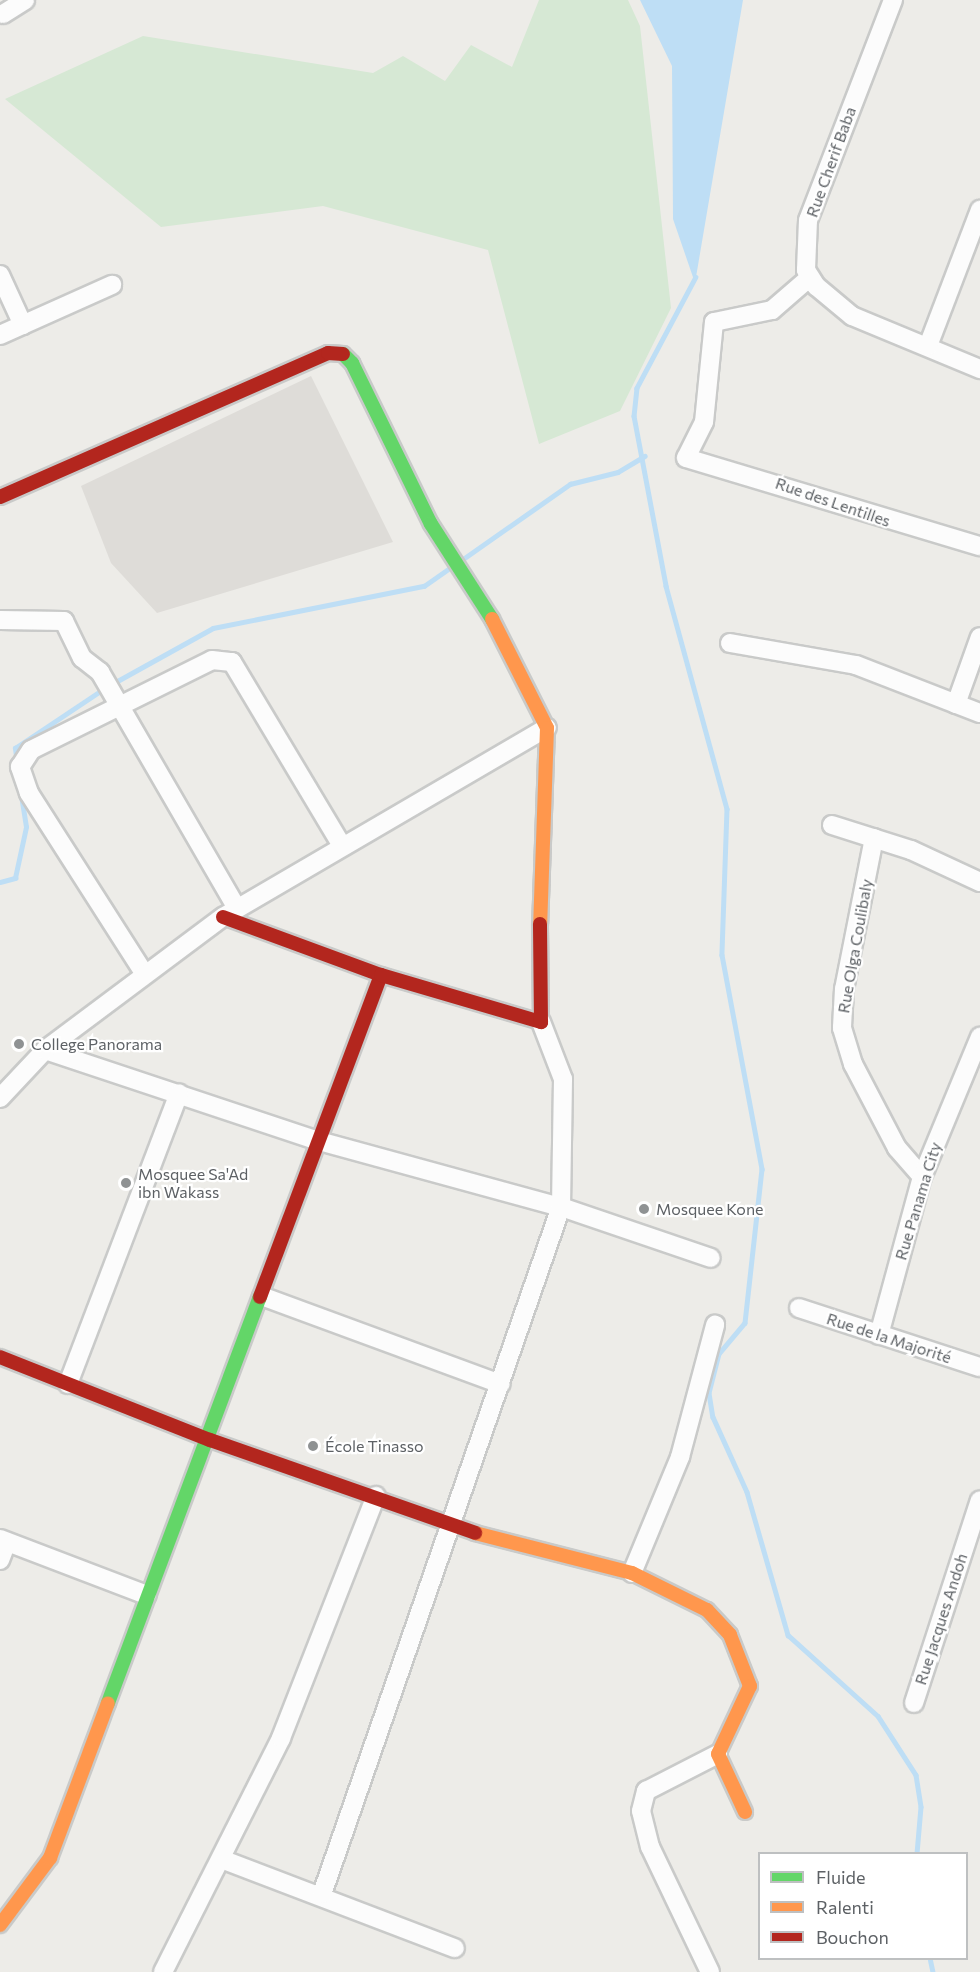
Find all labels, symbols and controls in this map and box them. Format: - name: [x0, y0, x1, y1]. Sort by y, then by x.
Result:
- street label: Rue Cherif Baba: [802, 104, 860, 220]
- street label: Rue des Lentilles: [773, 473, 893, 531]
- street label: Rue Olga Coulibaly: [834, 877, 876, 1015]
- place label: College Panorama: [31, 1034, 162, 1054]
- marker: College Panorama: [12, 1037, 26, 1051]
- street label: Rue Panama City: [891, 1140, 945, 1262]
- place label: Mosquee Sa'Ad ibn Wakass: [138, 1164, 248, 1202]
- marker: Mosquee Sa'Ad ibn Wakass: [119, 1176, 133, 1190]
- place label: Mosquee Kone: [656, 1199, 764, 1219]
- marker: Mosquee Kone: [637, 1202, 651, 1216]
- street label: Rue de la Majorité: [824, 1309, 954, 1367]
- place label: École Tinasso: [325, 1436, 424, 1456]
- marker: École Tinasso: [306, 1439, 320, 1453]
- street label: Rue Jacques Andoh: [911, 1551, 971, 1687]
- legend: [758, 1852, 968, 1960]
- text: Fluide: [816, 1866, 865, 1888]
- text: Ralenti: [816, 1896, 874, 1918]
- text: Bouchon: [816, 1926, 889, 1948]

